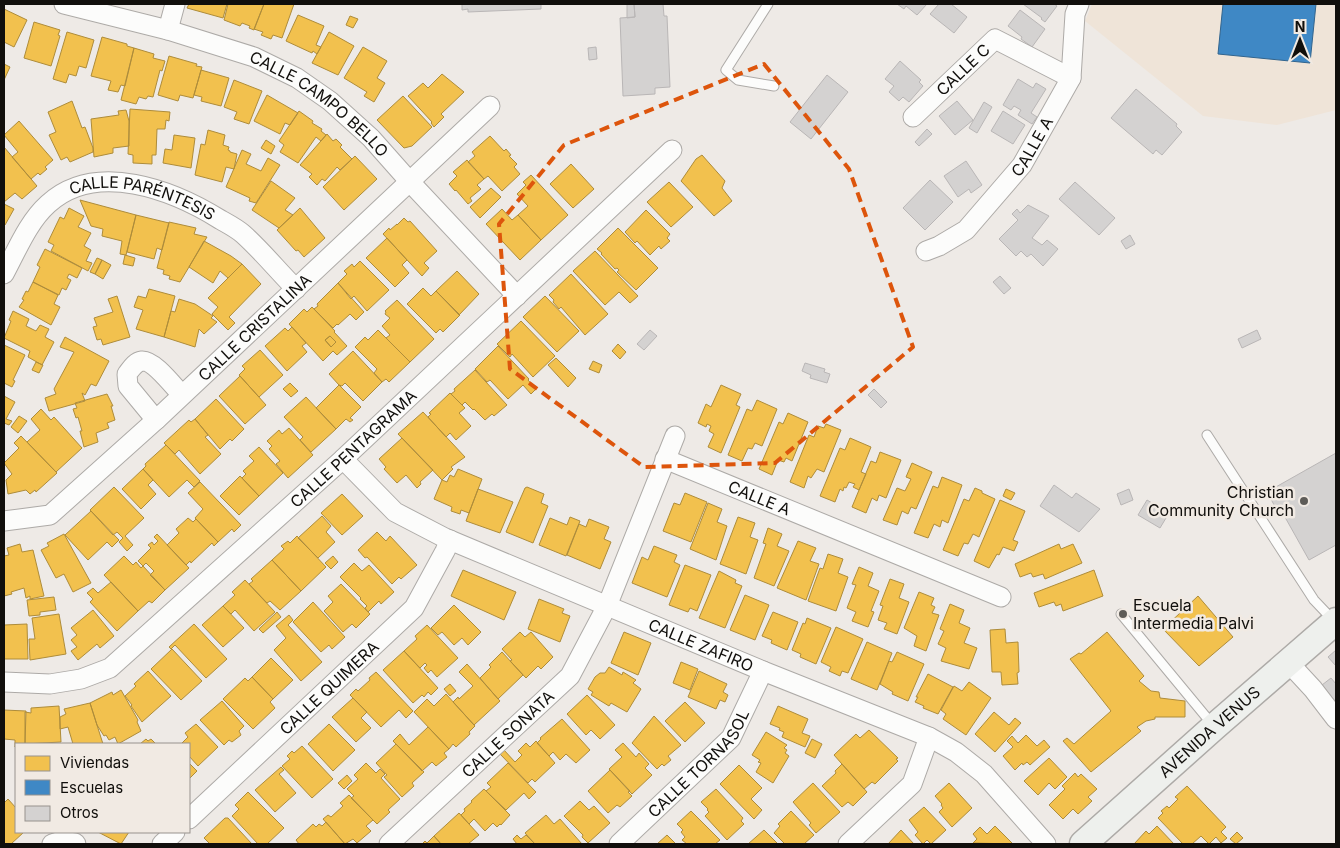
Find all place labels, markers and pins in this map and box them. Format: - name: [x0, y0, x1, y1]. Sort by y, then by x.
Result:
- place label: Christian Community Church: [1148, 482, 1294, 520]
- marker: Christian Community Church: [1298, 495, 1310, 507]
- place label: Escuela Intermedia Palvi: [1133, 595, 1254, 633]
- marker: Escuela Intermedia Palvi: [1117, 608, 1129, 620]

